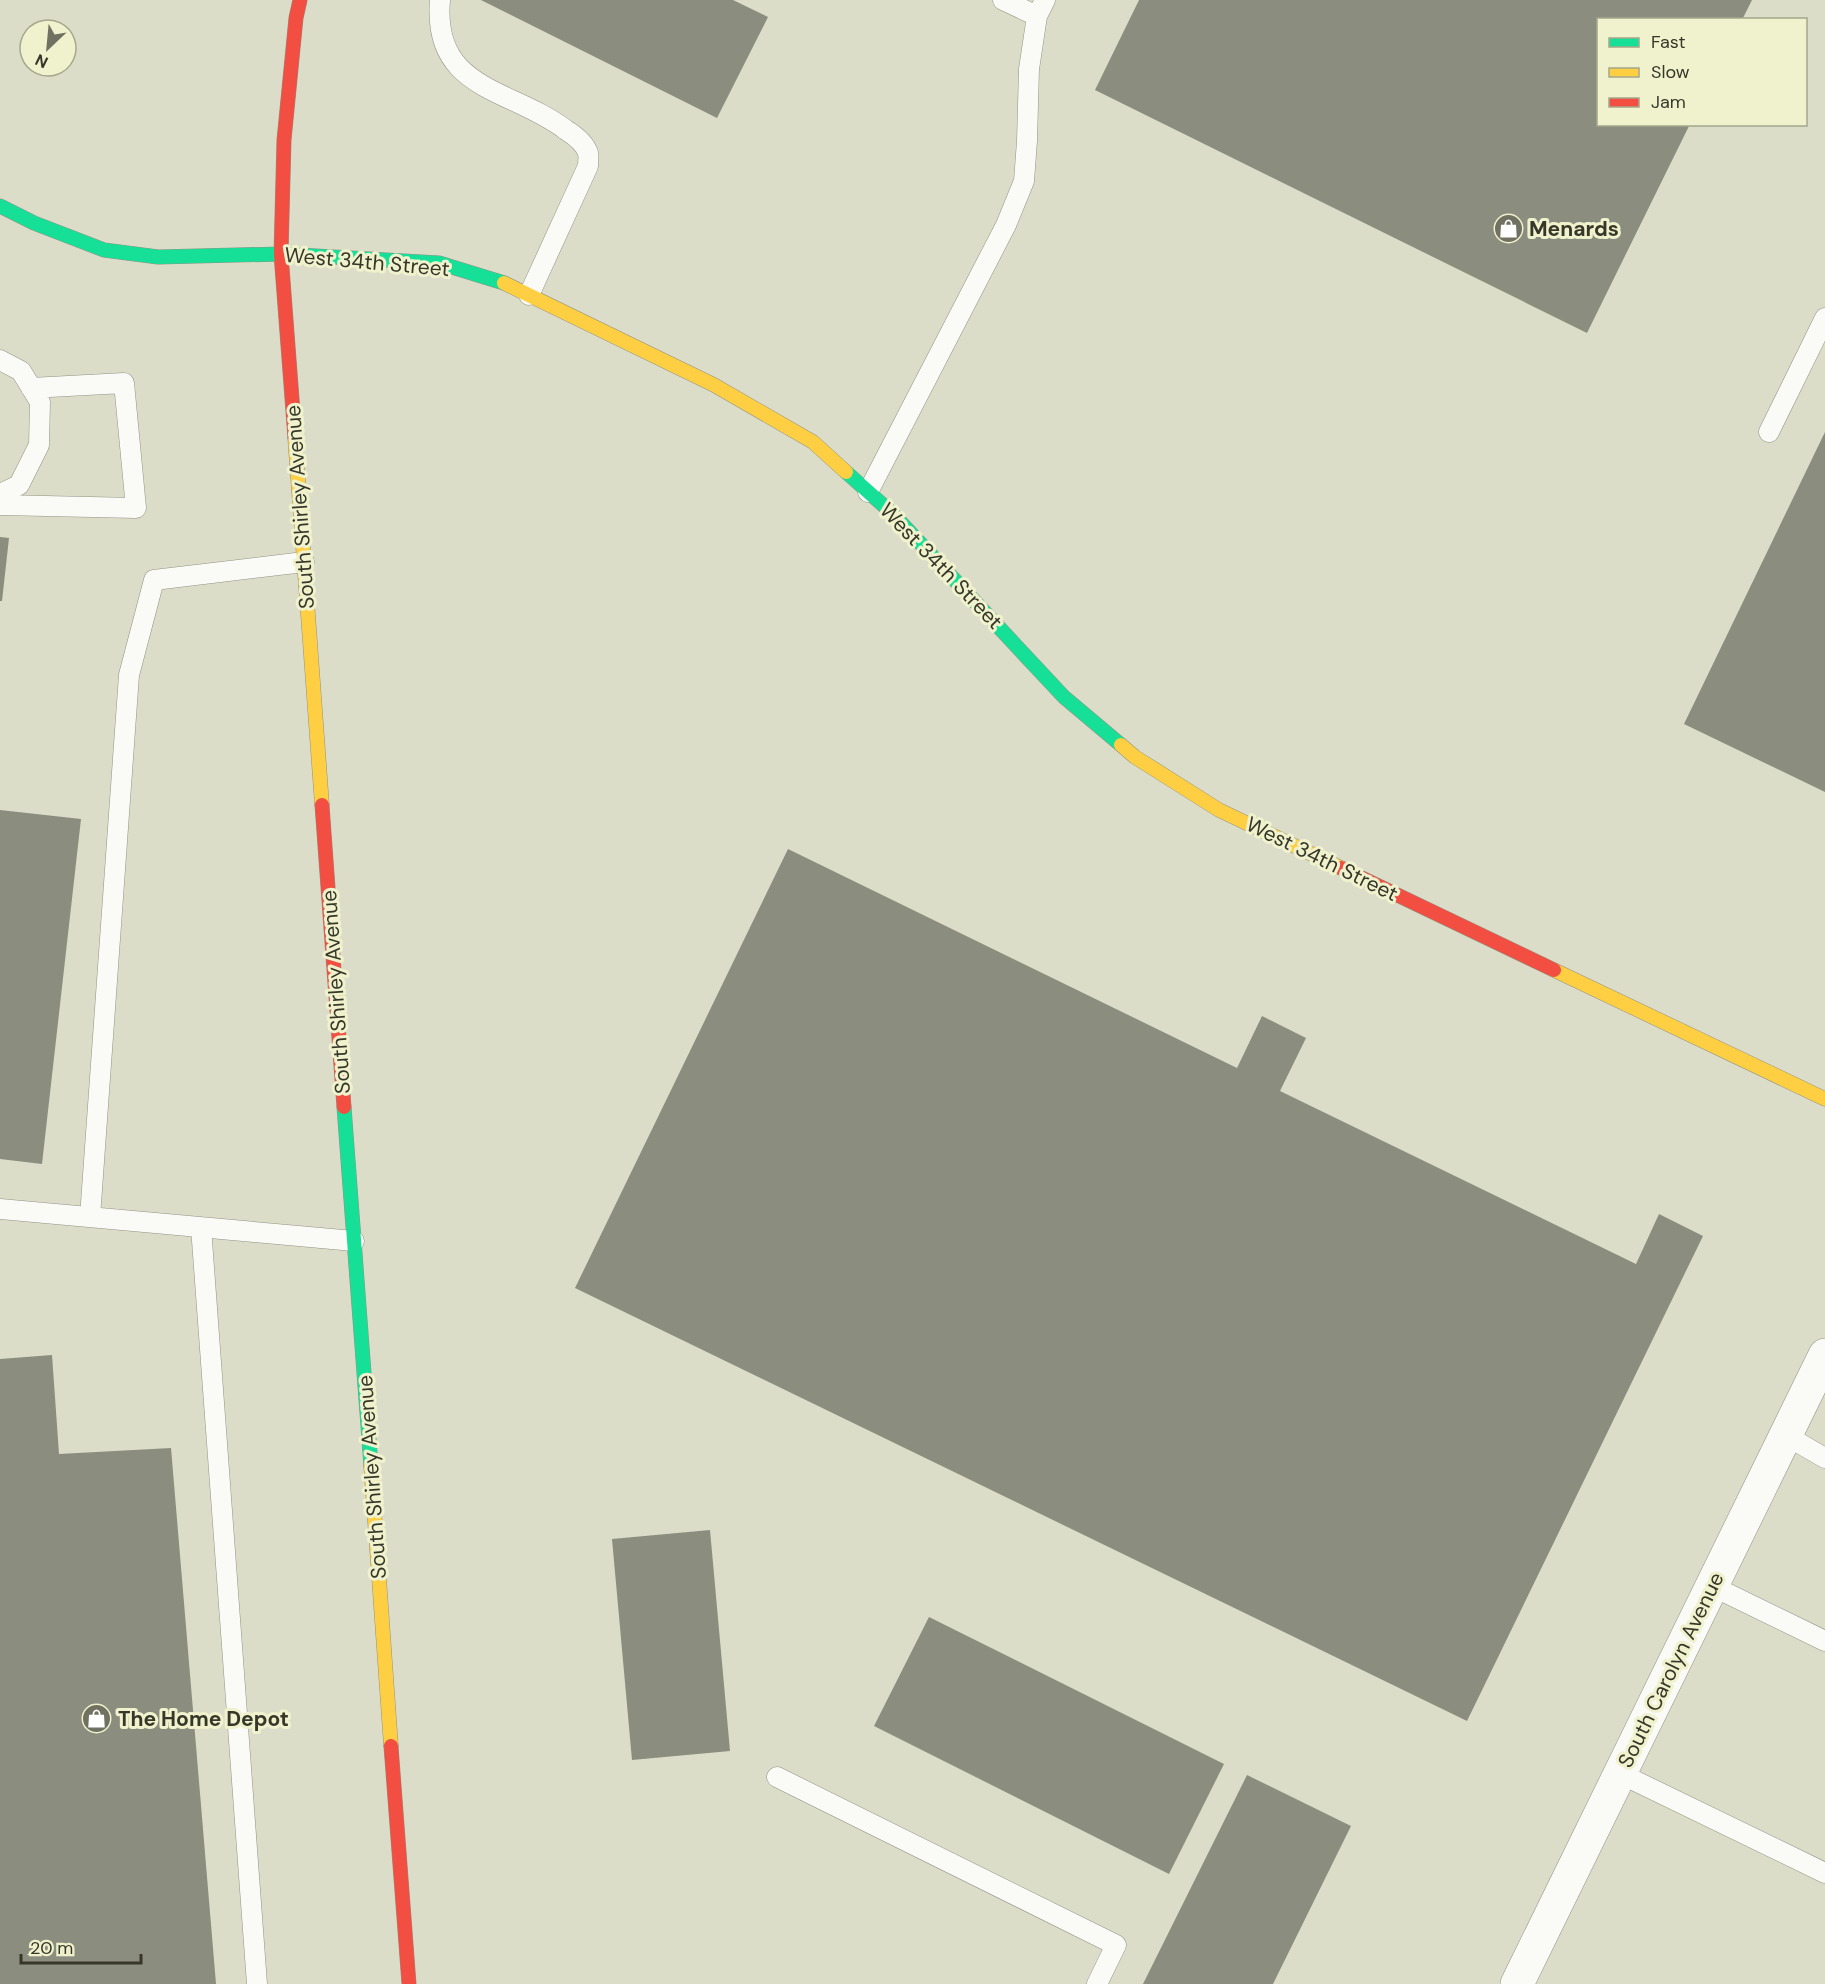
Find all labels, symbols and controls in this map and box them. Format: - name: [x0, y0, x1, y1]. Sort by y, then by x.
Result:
- north arrow: [18, 18, 78, 78]
- legend: [1597, 18, 1807, 126]
- text: Fast: [1651, 30, 1686, 54]
- text: N: [32, 49, 51, 73]
- text: Slow: [1651, 60, 1690, 84]
- text: Jam: [1651, 90, 1686, 114]
- shop icon: Menards: [1492, 213, 1524, 245]
- place label: Menards: [1529, 215, 1619, 243]
- street label: West 34th Street: [283, 241, 451, 283]
- street label: South Shirley Avenue: [279, 404, 321, 610]
- street label: West 34th Street: [873, 497, 1009, 635]
- street label: West 34th Street: [1241, 810, 1403, 908]
- street label: South Shirley Avenue: [315, 889, 357, 1095]
- street label: South Shirley Avenue: [351, 1374, 393, 1580]
- street label: South Carolyn Avenue: [1611, 1568, 1731, 1772]
- shop icon: The Home Depot: [81, 1703, 113, 1735]
- place label: The Home Depot: [118, 1705, 289, 1733]
- scale bar: [21, 1927, 141, 1965]
- text: 20 m: [30, 1936, 73, 1960]

